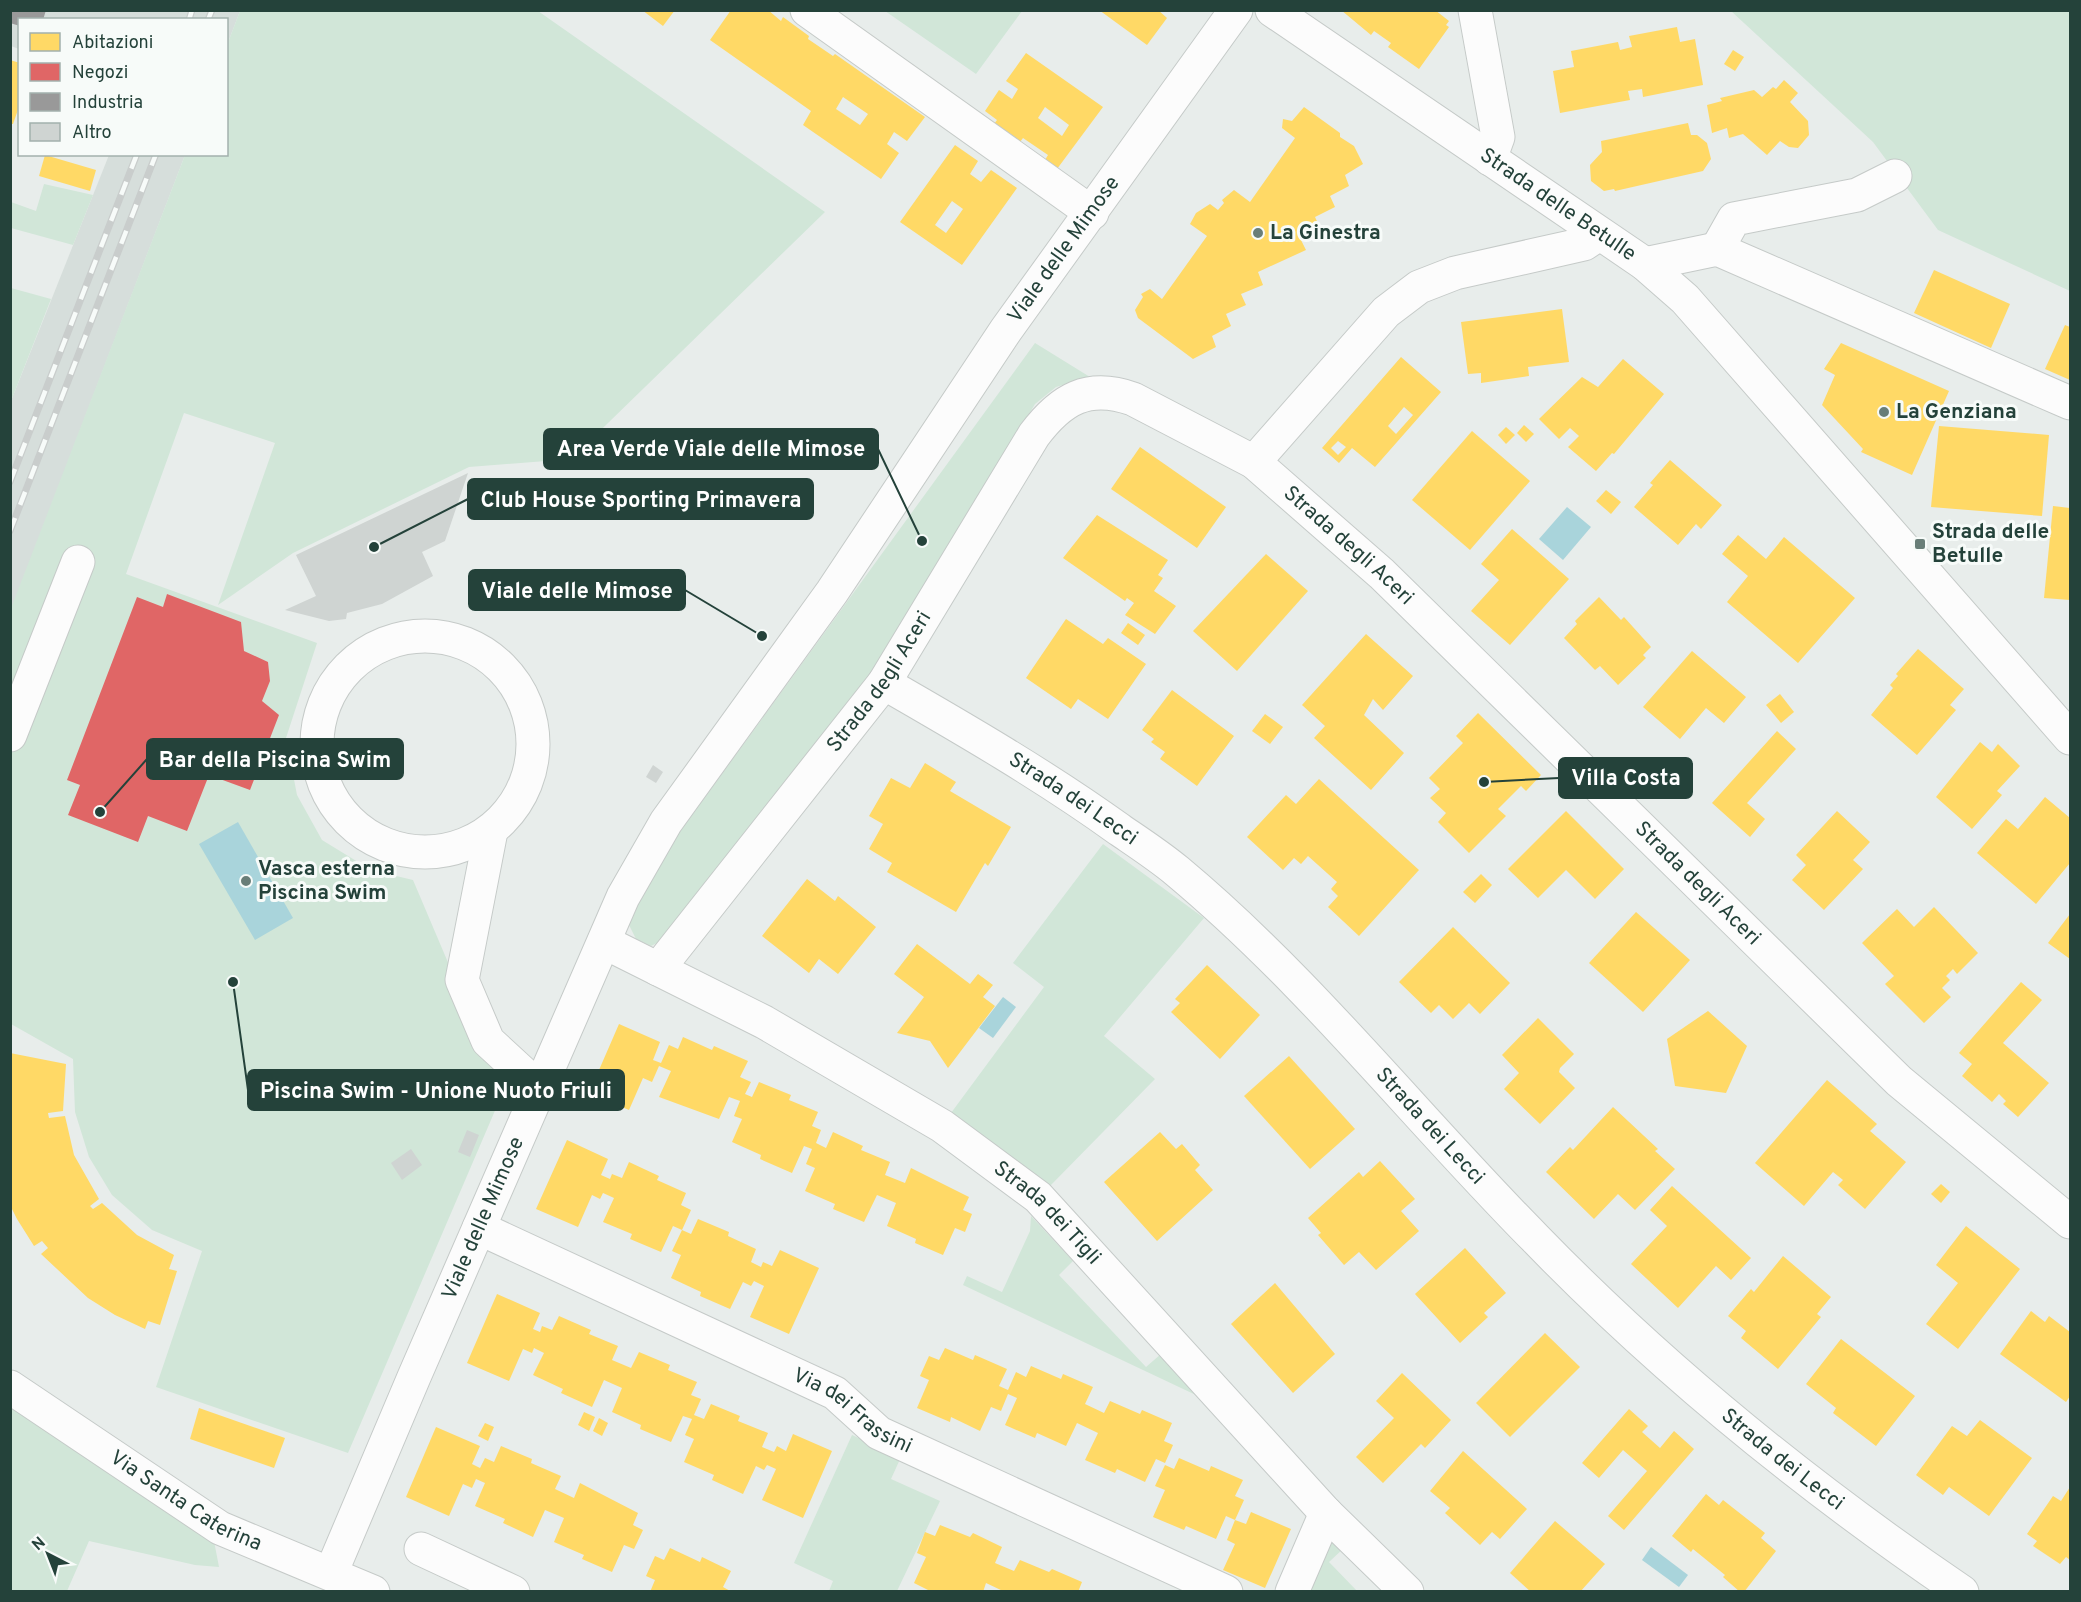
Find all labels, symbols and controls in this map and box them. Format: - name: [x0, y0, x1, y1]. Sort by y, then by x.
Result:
- legend: [18, 18, 228, 156]
- text: Abitazioni: [72, 32, 153, 55]
- text: Negozi: [72, 62, 128, 85]
- text: Industria: [72, 92, 143, 115]
- text: Altro: [72, 122, 112, 145]
- street label: Strada delle Betulle: [1475, 142, 1641, 268]
- street label: Viale delle Mimose: [1002, 171, 1126, 329]
- place label: La Ginestra: [1270, 220, 1381, 247]
- marker: La Ginestra: [1251, 226, 1265, 240]
- place label: La Genziana: [1896, 399, 2017, 426]
- marker: La Genziana: [1877, 405, 1891, 419]
- callout: Area Verde Viale delle Mimose: [544, 429, 878, 469]
- text: Area Verde Viale delle Mimose: [557, 437, 865, 464]
- callout: Club House Sporting Primavera: [468, 479, 813, 519]
- street label: Strada degli Aceri: [1277, 480, 1420, 611]
- text: Club House Sporting Primavera: [480, 488, 802, 515]
- place label: Strada delle Betulle: [1932, 519, 2049, 570]
- marker: Strada delle Betulle: [1913, 537, 1927, 551]
- callout: Viale delle Mimose: [469, 570, 685, 610]
- text: Viale delle Mimose: [481, 579, 673, 606]
- street label: Strada degli Aceri: [821, 606, 938, 758]
- callout: Bar della Piscina Swim: [147, 739, 403, 779]
- street label: Strada dei Lecci: [1004, 746, 1143, 852]
- text: Bar della Piscina Swim: [159, 748, 391, 775]
- callout: Villa Costa: [1559, 758, 1692, 798]
- text: Villa Costa: [1571, 766, 1681, 793]
- street label: Strada degli Aceri: [1629, 816, 1766, 951]
- place label: Vasca esterna Piscina Swim: [258, 856, 395, 907]
- marker: Vasca esterna Piscina Swim: [239, 874, 253, 888]
- street label: Strada dei Lecci: [1369, 1062, 1490, 1191]
- callout: Piscina Swim - Unione Nuoto Friuli: [248, 1070, 624, 1110]
- text: Piscina Swim - Unione Nuoto Friuli: [260, 1079, 612, 1106]
- street label: Viale delle Mimose: [436, 1133, 530, 1304]
- street label: Strada dei Tigli: [988, 1155, 1107, 1271]
- street label: Via dei Frassini: [788, 1362, 916, 1460]
- street label: Strada dei Lecci: [1715, 1403, 1850, 1517]
- street label: Via Santa Caterina: [105, 1444, 266, 1557]
- north arrow: [18, 1524, 78, 1584]
- text: N: [28, 1533, 50, 1556]

